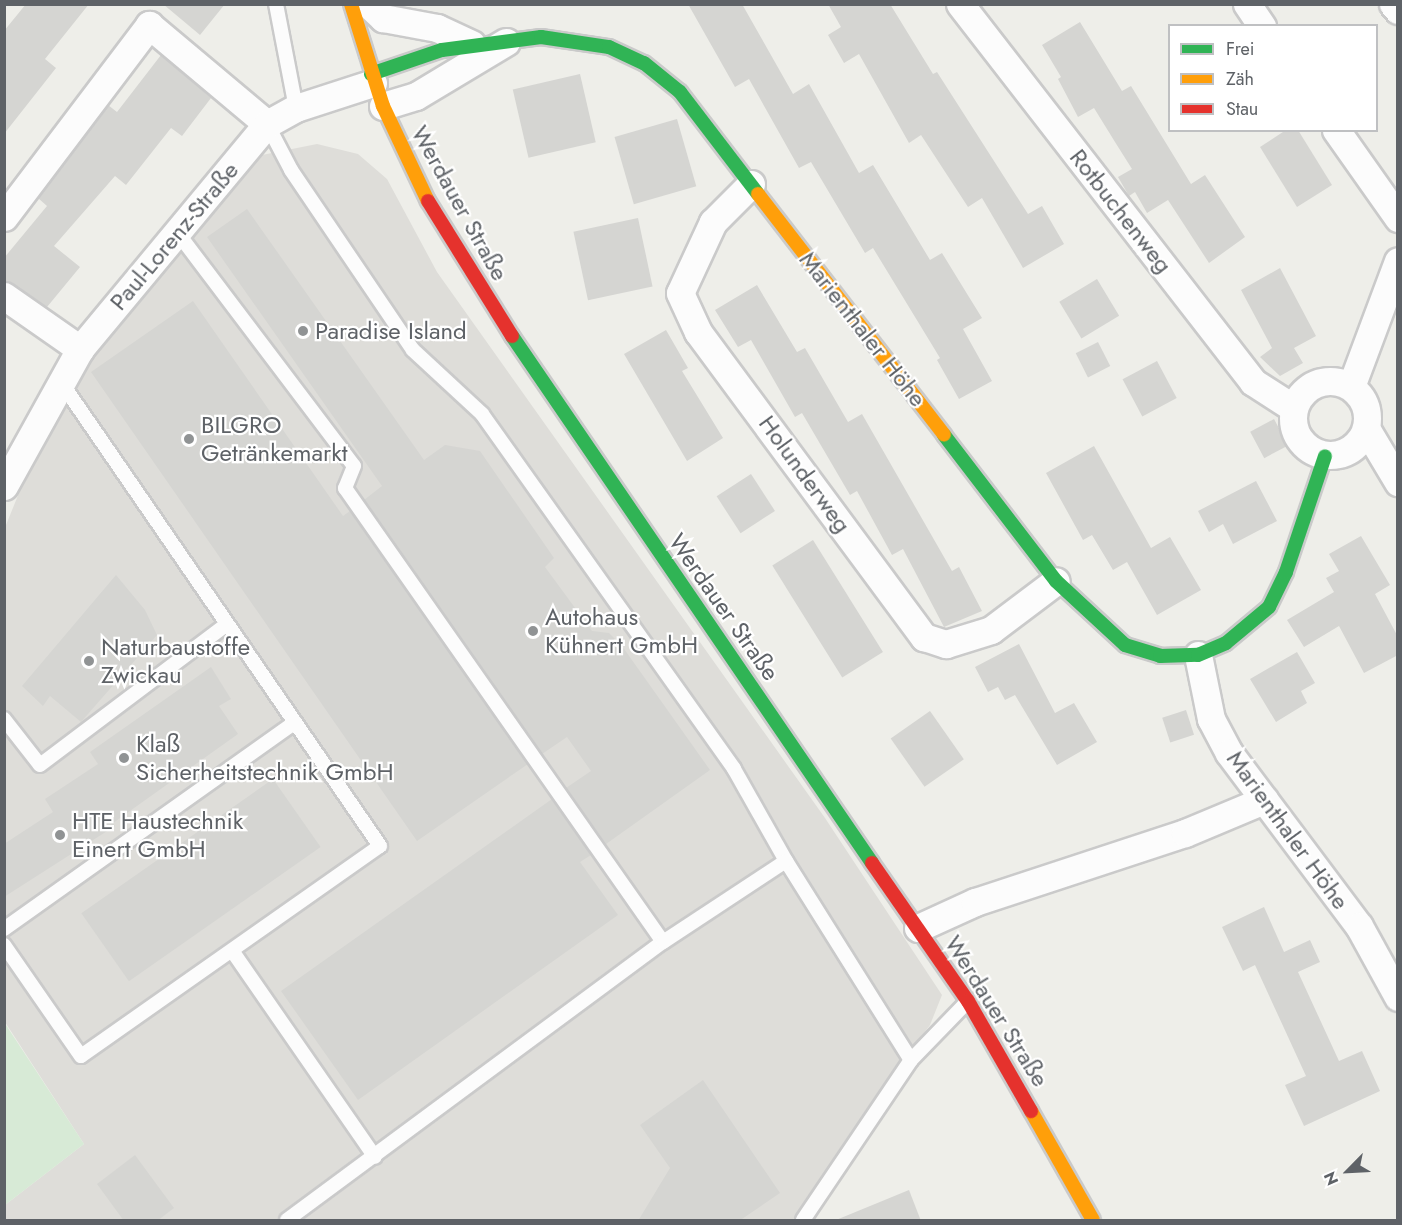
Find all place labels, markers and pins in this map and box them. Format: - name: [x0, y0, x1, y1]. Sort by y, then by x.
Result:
- place label: Paradise Island: [315, 317, 467, 345]
- marker: Paradise Island: [296, 324, 310, 338]
- place label: BILGRO Getränkemarkt: [201, 411, 348, 467]
- marker: BILGRO Getränkemarkt: [182, 432, 196, 446]
- place label: Autohaus Kühnert GmbH: [545, 603, 698, 659]
- marker: Autohaus Kühnert GmbH: [526, 624, 540, 638]
- place label: Naturbaustoffe Zwickau: [101, 633, 250, 689]
- marker: Naturbaustoffe Zwickau: [82, 654, 96, 668]
- place label: Klaß Sicherheitstechnik GmbH: [136, 730, 394, 786]
- marker: Klaß Sicherheitstechnik GmbH: [117, 751, 131, 765]
- place label: HTE Haustechnik Einert GmbH: [72, 807, 243, 863]
- marker: HTE Haustechnik Einert GmbH: [53, 828, 67, 842]

